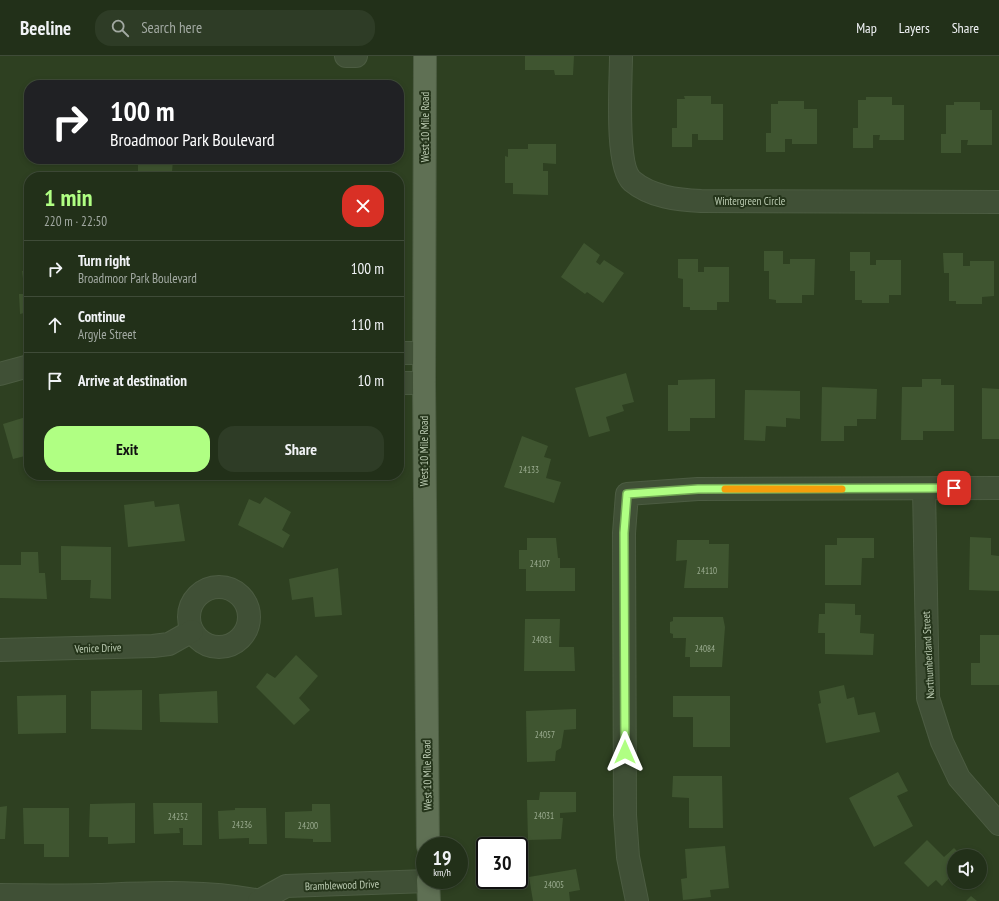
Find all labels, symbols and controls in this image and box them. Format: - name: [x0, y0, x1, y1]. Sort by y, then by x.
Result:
- search box: [95, 10, 375, 46]
- text: Beeline: [20, 16, 71, 40]
- icon: search: [109, 17, 131, 39]
- text: Search here: [141, 18, 202, 37]
- text: Map: [856, 19, 877, 37]
- text: Layers: [899, 19, 930, 37]
- text: Share: [952, 19, 979, 37]
- text: 100 m: [110, 92, 174, 129]
- street label: West 10 Mile Road: [418, 92, 432, 162]
- icon: right: [44, 96, 96, 148]
- text: Broadmoor Park Boulevard: [110, 128, 275, 151]
- text: 1 min: [44, 182, 92, 213]
- button: close: [342, 185, 384, 227]
- street label: Wintergreen Circle: [715, 194, 786, 208]
- text: 220 m · 22:50: [44, 213, 107, 230]
- text: Turn right: [78, 251, 130, 270]
- icon: right: [44, 258, 66, 280]
- text: 100 m: [351, 259, 384, 278]
- text: Broadmoor Park Boulevard: [78, 270, 197, 287]
- text: Continue: [78, 307, 125, 326]
- icon: ahead: [44, 314, 66, 336]
- text: 110 m: [351, 315, 384, 334]
- text: Argyle Street: [78, 326, 136, 343]
- icon: arrive: [44, 370, 66, 392]
- text: Arrive at destination: [78, 371, 187, 390]
- text: 10 m: [358, 371, 384, 390]
- street label: West 10 Mile Road: [417, 416, 431, 486]
- button: Exit: [44, 426, 210, 472]
- button: Share: [218, 426, 384, 472]
- house number: 24133: [519, 464, 539, 475]
- pin: [937, 471, 971, 505]
- icon: arrive: [943, 477, 965, 499]
- house number: 24107: [530, 558, 550, 569]
- house number: 24110: [697, 565, 717, 576]
- street label: Northumberland Street: [919, 611, 937, 699]
- house number: 24081: [532, 634, 552, 645]
- street label: Venice Drive: [73, 640, 122, 656]
- house number: 24084: [695, 643, 715, 654]
- house number: 24057: [535, 729, 555, 740]
- position arrow: [604, 731, 646, 773]
- street label: West 10 Mile Road: [419, 739, 435, 810]
- house number: 24031: [534, 810, 554, 821]
- house number: 24252: [168, 811, 188, 822]
- house number: 24236: [232, 819, 252, 830]
- house number: 24200: [298, 820, 318, 831]
- speed limit sign: 30: [476, 837, 528, 889]
- text: 19: [432, 845, 452, 871]
- map controls: [947, 849, 987, 889]
- button: sound: [947, 849, 987, 889]
- text: km/h: [433, 866, 451, 879]
- street label: Bramblewood Drive: [305, 877, 380, 893]
- house number: 24005: [544, 879, 564, 890]

